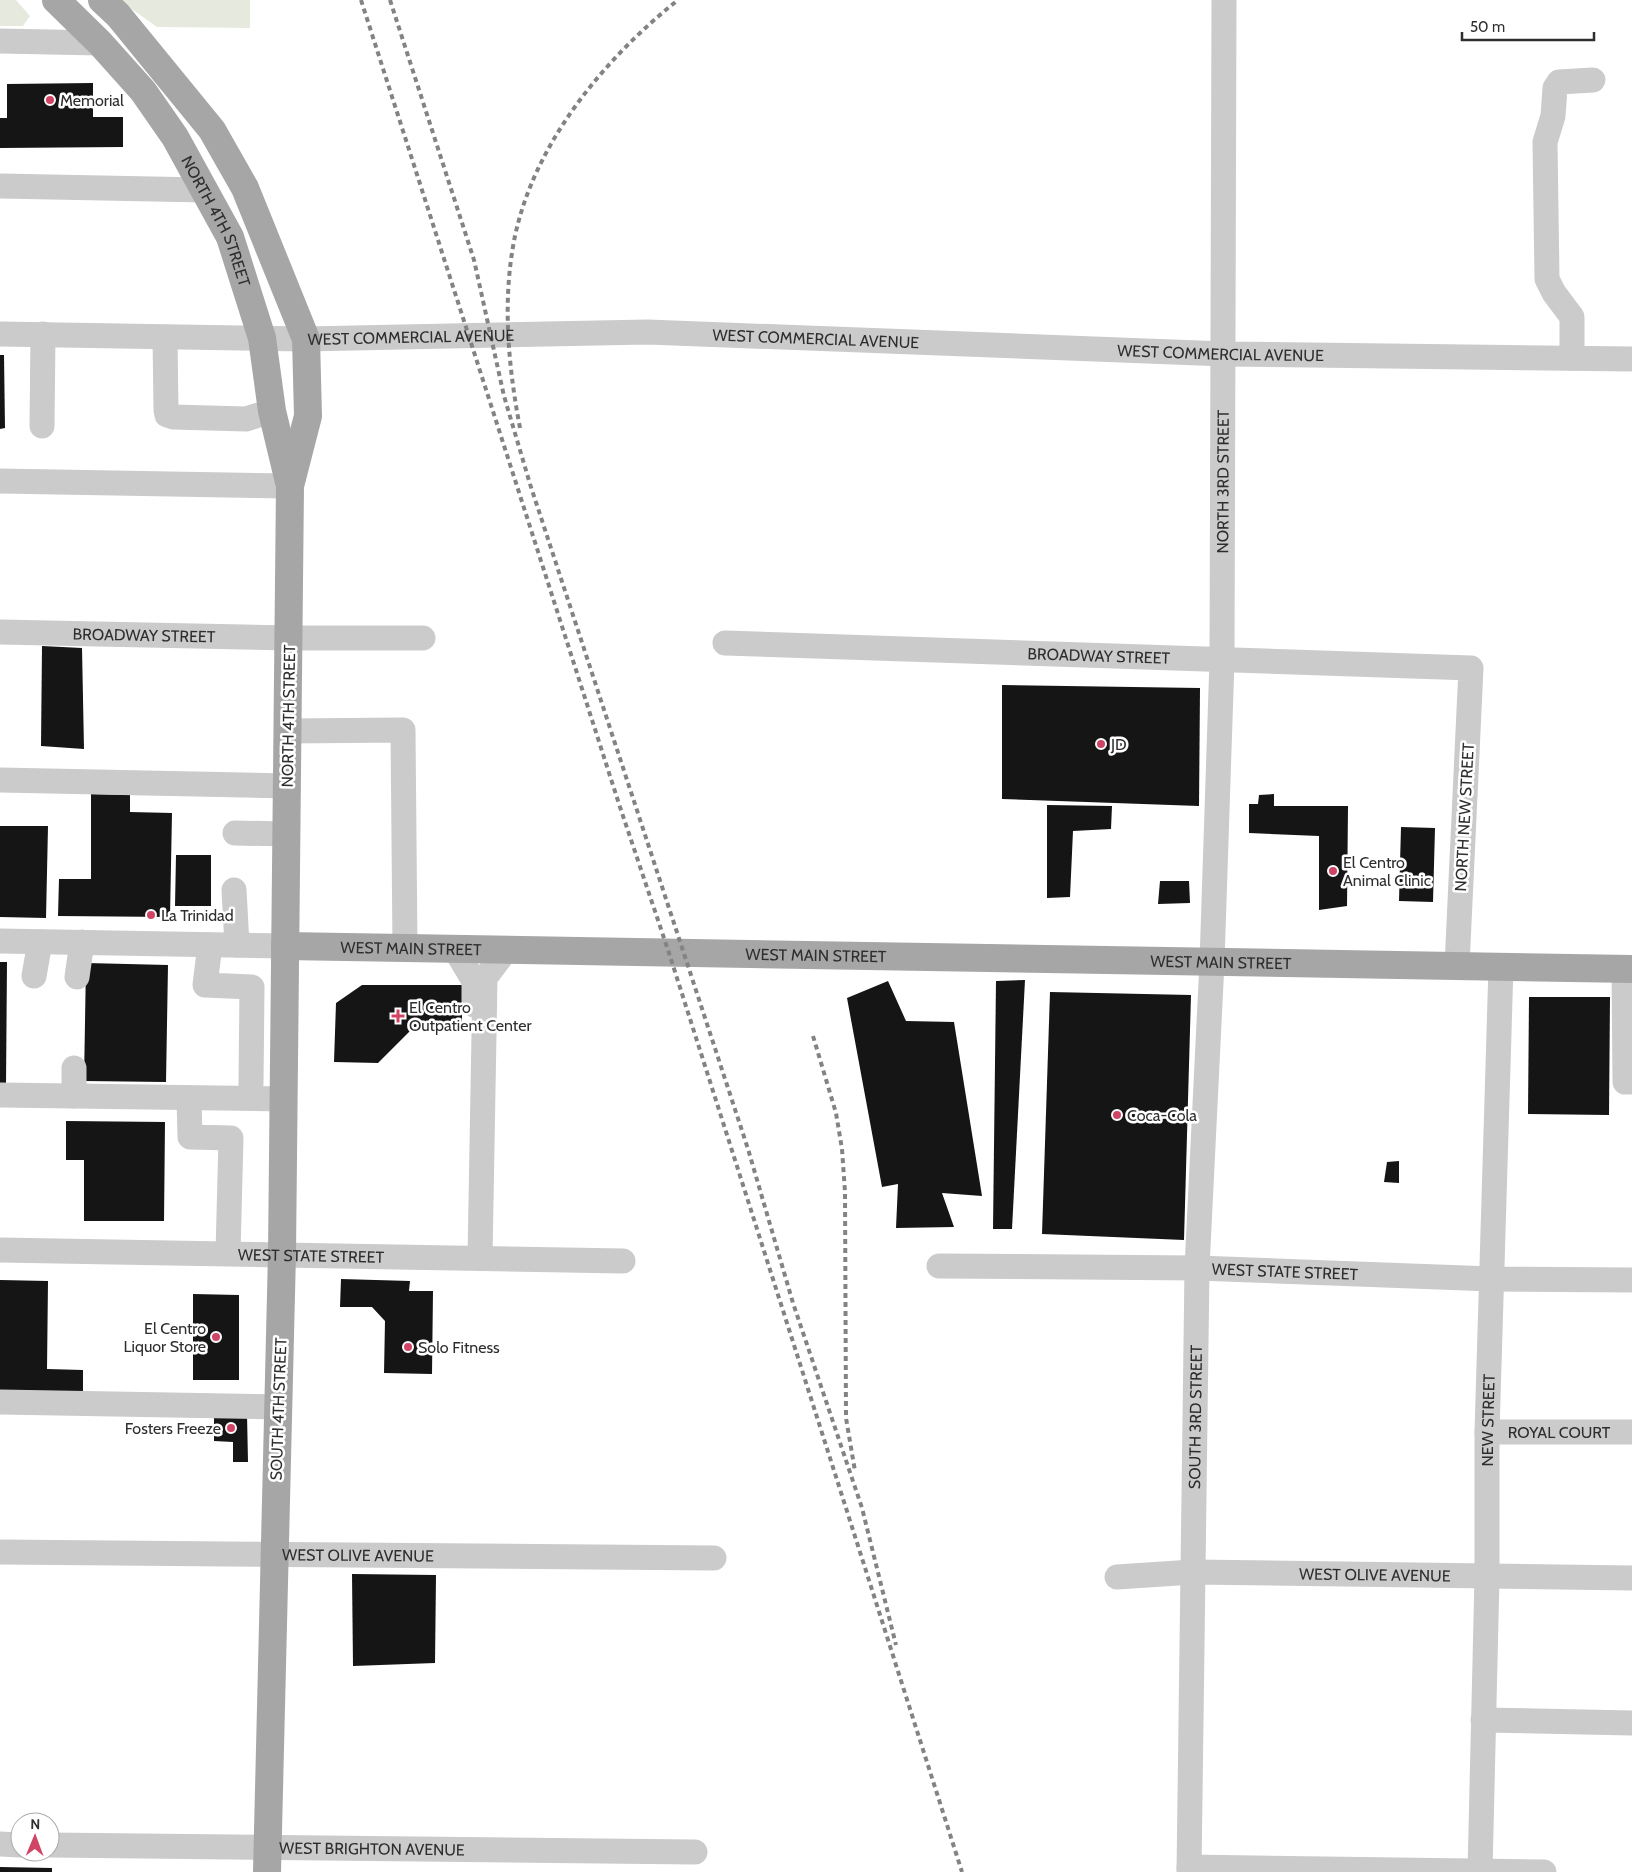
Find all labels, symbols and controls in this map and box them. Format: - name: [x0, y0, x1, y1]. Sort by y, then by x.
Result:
- scale bar: [1462, 10, 1594, 42]
- text: 50 m: [1470, 18, 1505, 36]
- place label: Memorial: [60, 91, 124, 110]
- marker: Memorial: [44, 94, 56, 106]
- street label: NORTH 4TH STREET: [177, 152, 254, 289]
- street label: WEST COMMERCIAL AVENUE: [712, 325, 920, 352]
- street label: WEST COMMERCIAL AVENUE: [307, 326, 515, 349]
- street label: WEST COMMERCIAL AVENUE: [1117, 341, 1324, 365]
- street label: NORTH 3RD STREET: [1213, 409, 1233, 554]
- street label: BROADWAY STREET: [72, 625, 216, 646]
- street label: NORTH 4TH STREET: [278, 644, 299, 787]
- street label: BROADWAY STREET: [1027, 644, 1171, 668]
- place label: JD: [1110, 735, 1127, 754]
- marker: JD: [1095, 738, 1107, 750]
- street label: NORTH NEW STREET: [1451, 742, 1478, 892]
- place label: El Centro Animal Clinic: [1343, 853, 1431, 890]
- marker: El Centro Animal Clinic: [1327, 865, 1339, 877]
- place label: La Trinidad: [161, 906, 234, 925]
- marker: La Trinidad: [145, 909, 157, 921]
- street label: WEST MAIN STREET: [340, 938, 482, 959]
- street label: WEST MAIN STREET: [745, 945, 887, 966]
- street label: WEST MAIN STREET: [1150, 952, 1292, 973]
- place label: El Centro Outpatient Center: [409, 998, 532, 1035]
- marker: El Centro Outpatient Center: [391, 1009, 405, 1023]
- place label: Coca-Cola: [1127, 1106, 1197, 1125]
- marker: Coca-Cola: [1111, 1109, 1123, 1121]
- street label: WEST STATE STREET: [238, 1245, 385, 1267]
- street label: WEST STATE STREET: [1211, 1260, 1359, 1284]
- place label: El Centro Liquor Store: [124, 1319, 206, 1356]
- marker: El Centro Liquor Store: [210, 1331, 222, 1343]
- street label: SOUTH 4TH STREET: [267, 1337, 291, 1481]
- place label: Solo Fitness: [418, 1338, 500, 1357]
- marker: Solo Fitness: [402, 1341, 414, 1353]
- street label: SOUTH 3RD STREET: [1185, 1344, 1206, 1489]
- street label: NEW STREET: [1478, 1373, 1499, 1466]
- place label: Fosters Freeze: [125, 1419, 221, 1438]
- marker: Fosters Freeze: [225, 1422, 237, 1434]
- street label: ROYAL COURT: [1508, 1423, 1611, 1442]
- street label: WEST OLIVE AVENUE: [282, 1545, 434, 1566]
- street label: WEST OLIVE AVENUE: [1299, 1564, 1451, 1586]
- north arrow: [10, 1812, 60, 1862]
- text: N: [30, 1815, 40, 1833]
- street label: WEST BRIGHTON AVENUE: [279, 1838, 465, 1860]

